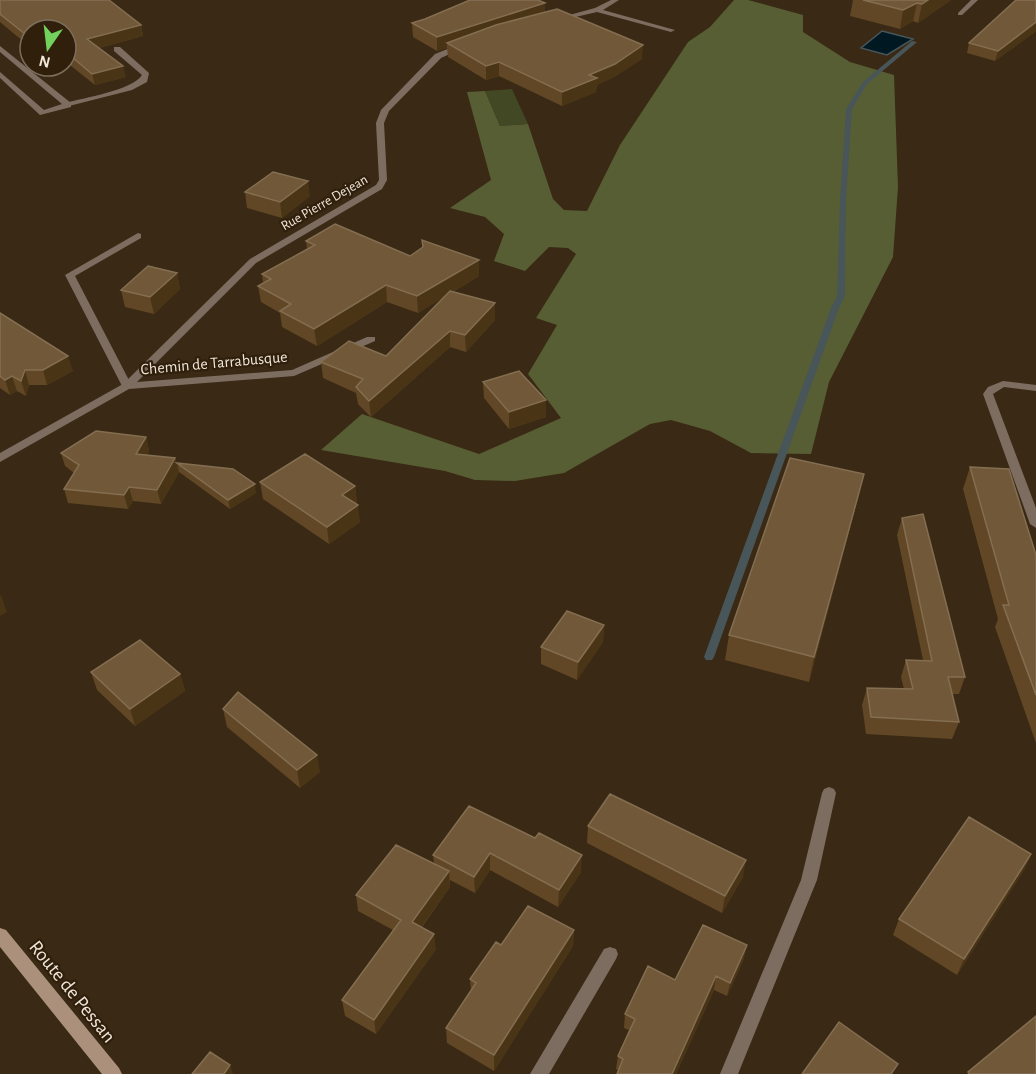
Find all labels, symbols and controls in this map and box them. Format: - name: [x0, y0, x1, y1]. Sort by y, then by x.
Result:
- north arrow: [18, 18, 78, 78]
- text: N: [37, 52, 52, 71]
- street label: Rue Pierre Dejean: [279, 172, 370, 233]
- street label: Chemin de Tarrabusque: [140, 349, 288, 377]
- street label: Route de Pessan: [25, 937, 119, 1046]

